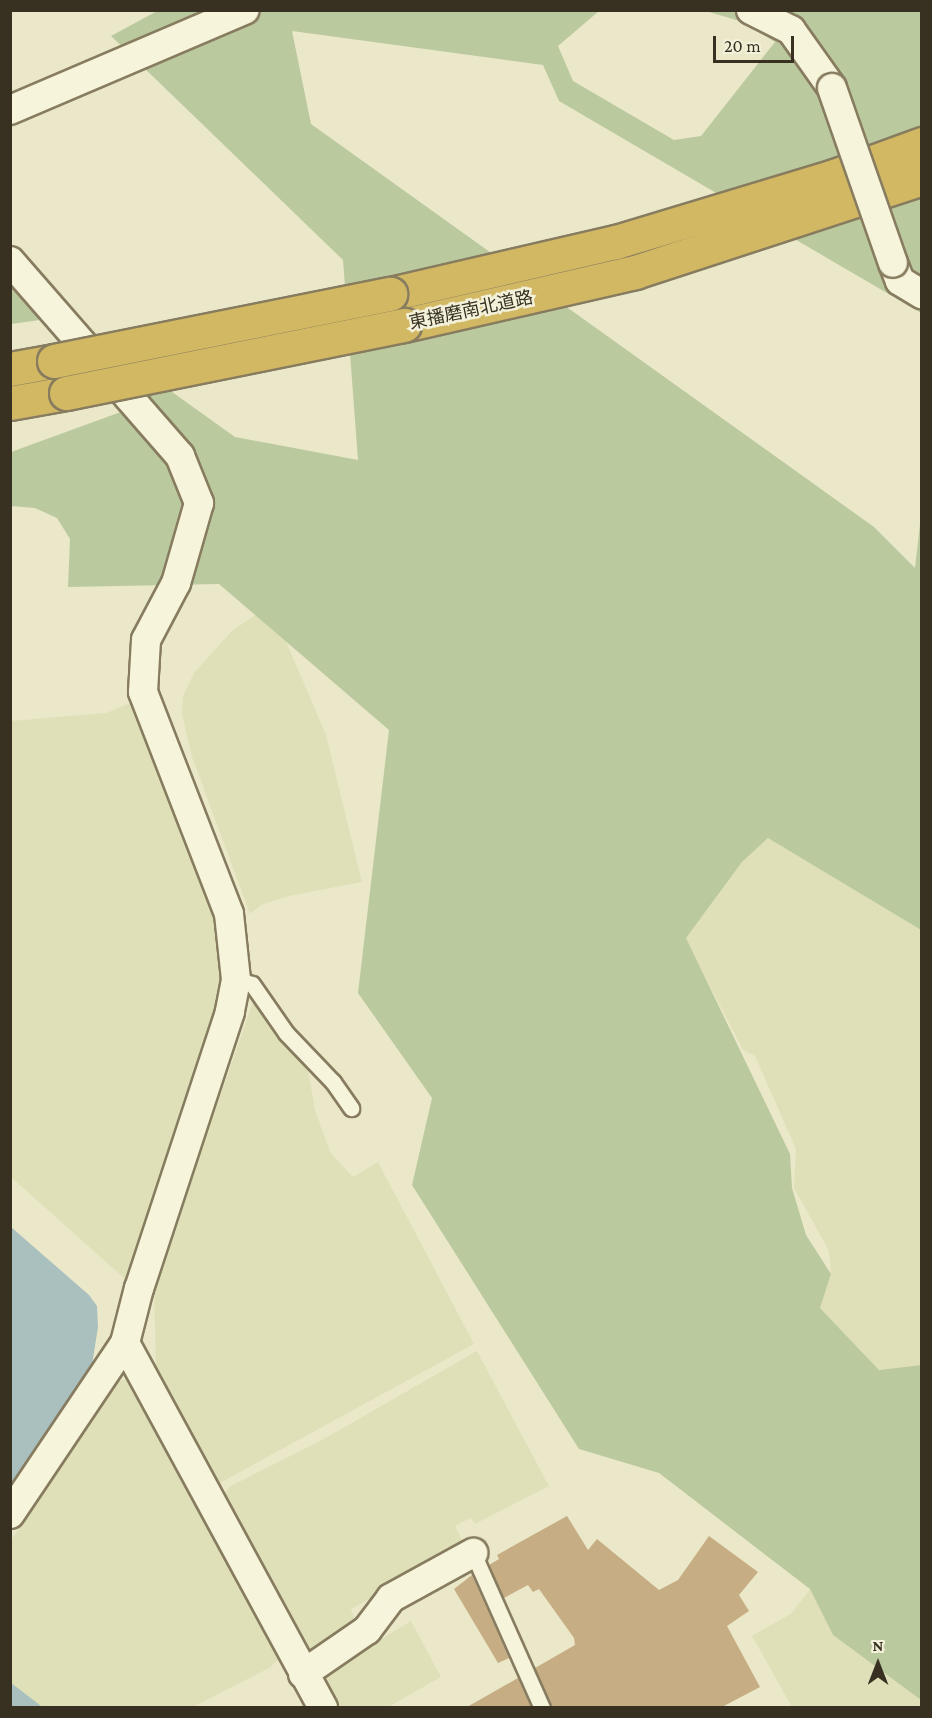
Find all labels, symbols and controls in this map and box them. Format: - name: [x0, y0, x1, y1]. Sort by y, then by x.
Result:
- scale bar: [716, 24, 797, 62]
- text: 20 m: [724, 36, 761, 56]
- street label: 東播磨南北道路: [407, 286, 535, 334]
- north arrow: [848, 1634, 908, 1694]
- text: N: [873, 1637, 883, 1654]

